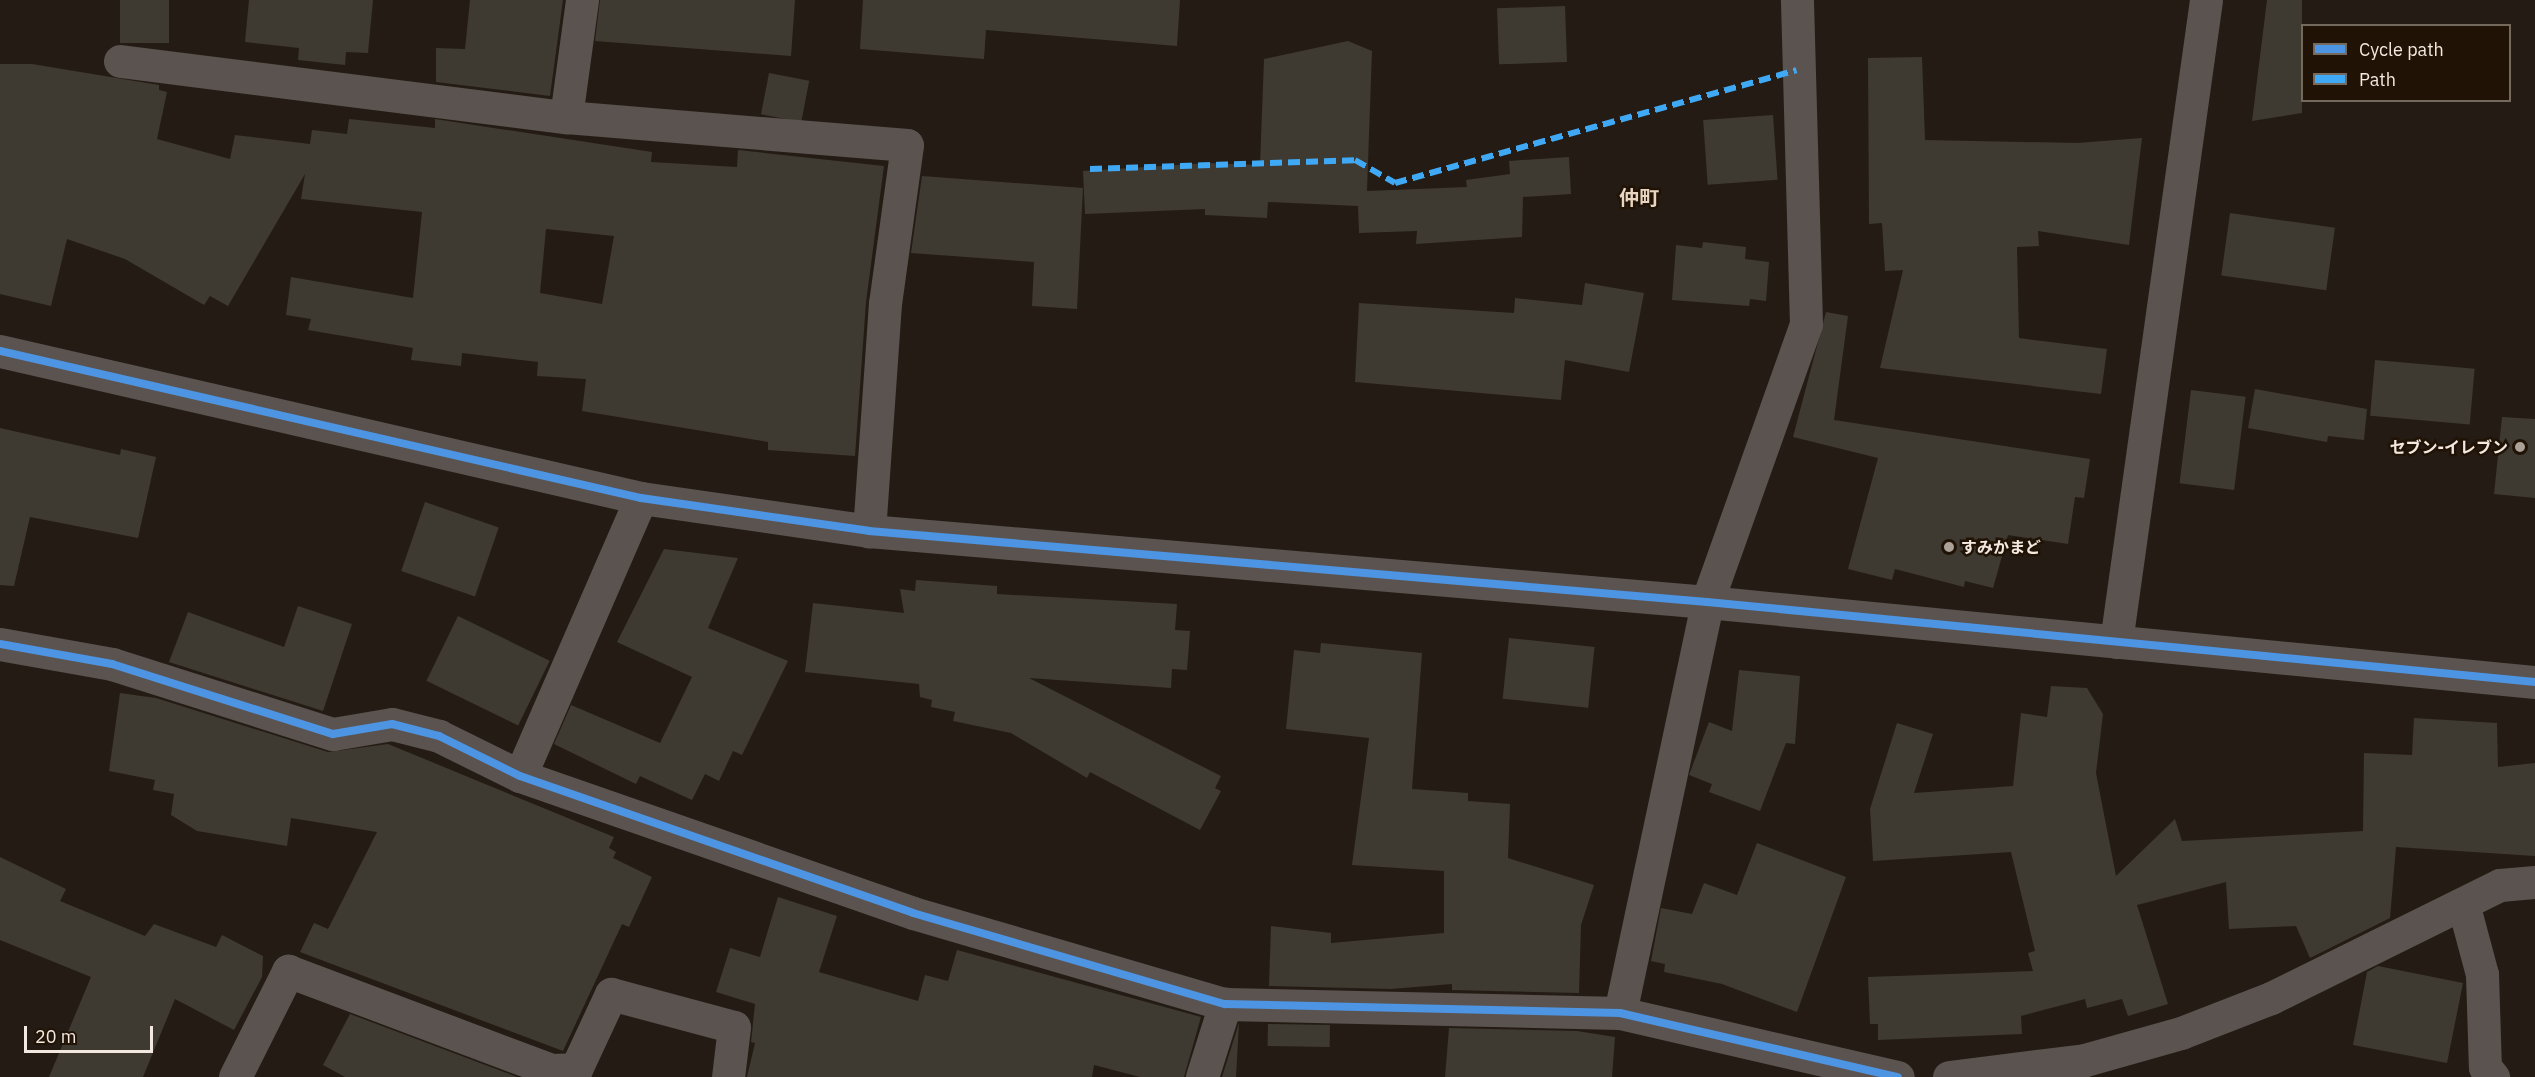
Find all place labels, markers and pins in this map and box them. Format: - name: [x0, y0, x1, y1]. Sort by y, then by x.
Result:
- place label: セブン-イレブン: [2390, 437, 2508, 457]
- marker: セブン-イレブン: [2513, 440, 2527, 454]
- place label: すみかまど: [1961, 537, 2041, 557]
- marker: すみかまど: [1942, 540, 1956, 554]

